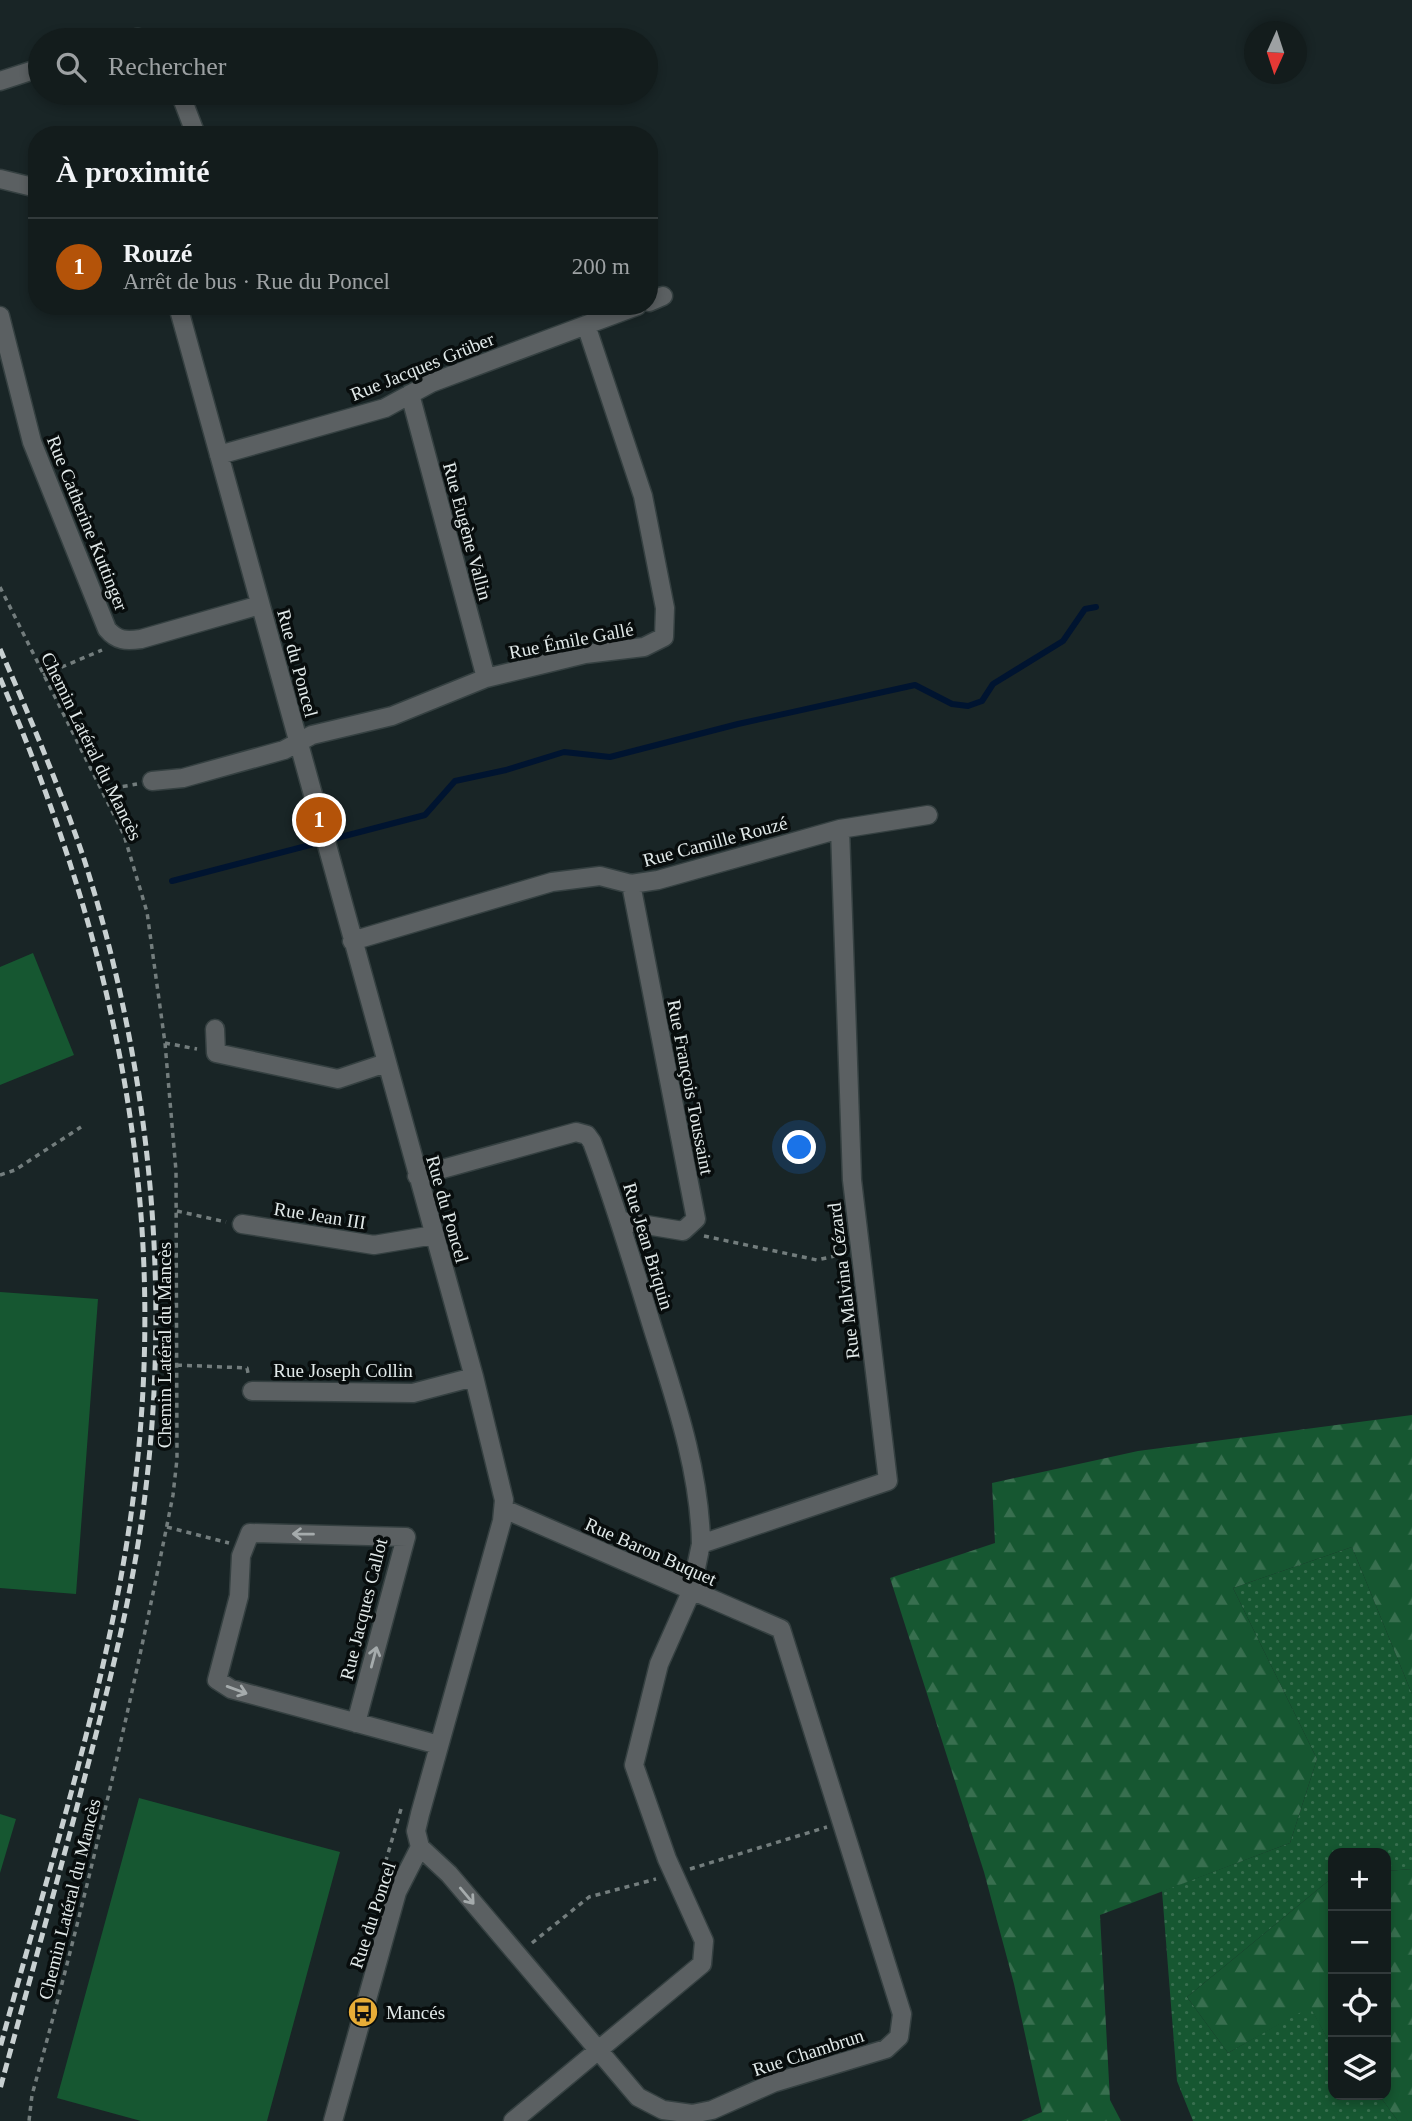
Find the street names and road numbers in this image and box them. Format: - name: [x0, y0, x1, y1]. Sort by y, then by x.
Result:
- street label: Rue Jacques Grüber: [347, 328, 498, 405]
- street label: Rue Catherine Kuttinger: [43, 433, 133, 614]
- street label: Rue Eugène Vallin: [439, 460, 496, 603]
- street label: Rue du Poncel: [273, 607, 322, 719]
- street label: Rue Émile Gallé: [507, 618, 635, 663]
- street label: Chemin Latéral du Mancès: [37, 649, 146, 844]
- street label: Rue Camille Rouzé: [641, 812, 790, 871]
- street label: Rue François Toussaint: [663, 998, 718, 1177]
- street label: Rue du Poncel: [422, 1153, 473, 1265]
- street label: Rue Jean Briquin: [619, 1180, 678, 1313]
- street label: Rue Jean III: [272, 1198, 367, 1233]
- street label: Rue Malvina Cézard: [823, 1201, 863, 1360]
- street label: Chemin Latéral du Mancès: [154, 1242, 175, 1448]
- street label: Rue Joseph Collin: [273, 1360, 413, 1381]
- street label: Rue Baron Buquet: [582, 1513, 720, 1590]
- street label: Rue Jacques Callot: [336, 1535, 391, 1682]
- street label: Chemin Latéral du Mancès: [34, 1796, 105, 2002]
- street label: Rue du Poncel: [345, 1859, 400, 1971]
- street label: Rue Chambrun: [750, 2024, 867, 2080]

